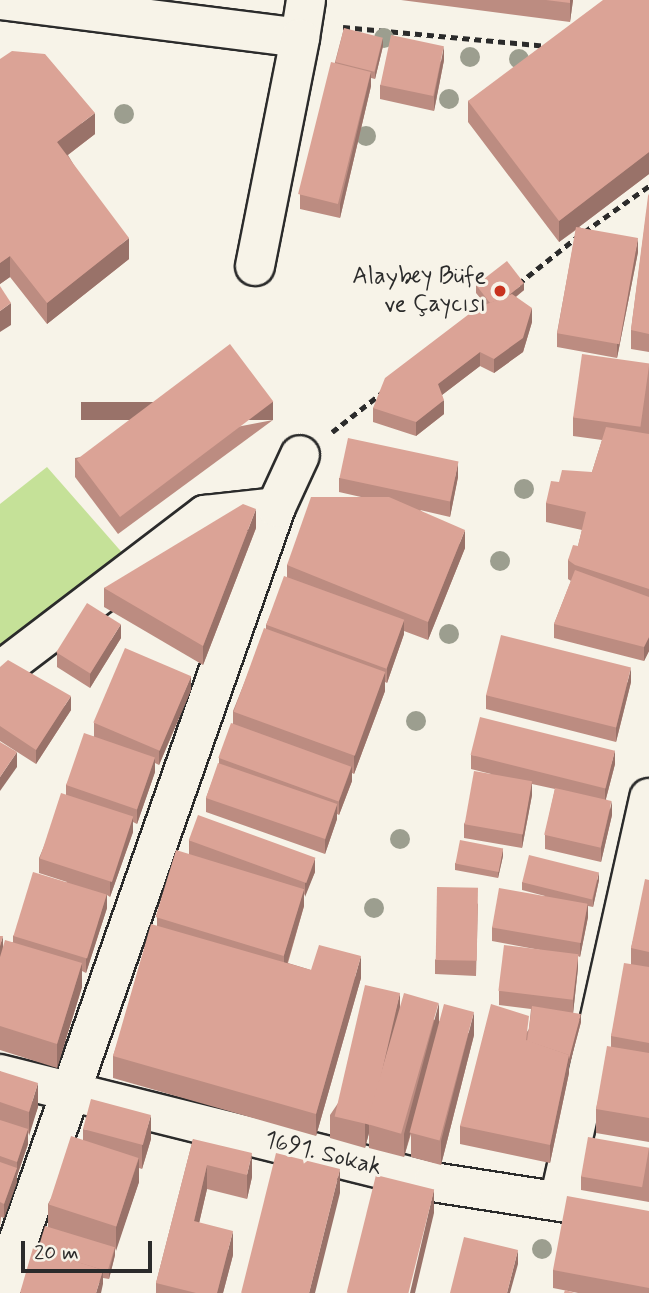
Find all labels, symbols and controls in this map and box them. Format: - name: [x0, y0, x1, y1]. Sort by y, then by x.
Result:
- place label: Alaybey Büfe ve Çaycısı: [352, 263, 486, 319]
- marker: Alaybey Büfe ve Çaycısı: [492, 283, 508, 299]
- street label: 1691. Sokak: [262, 1126, 384, 1182]
- scale bar: [24, 1226, 156, 1270]
- text: 20 m: [34, 1239, 79, 1267]

